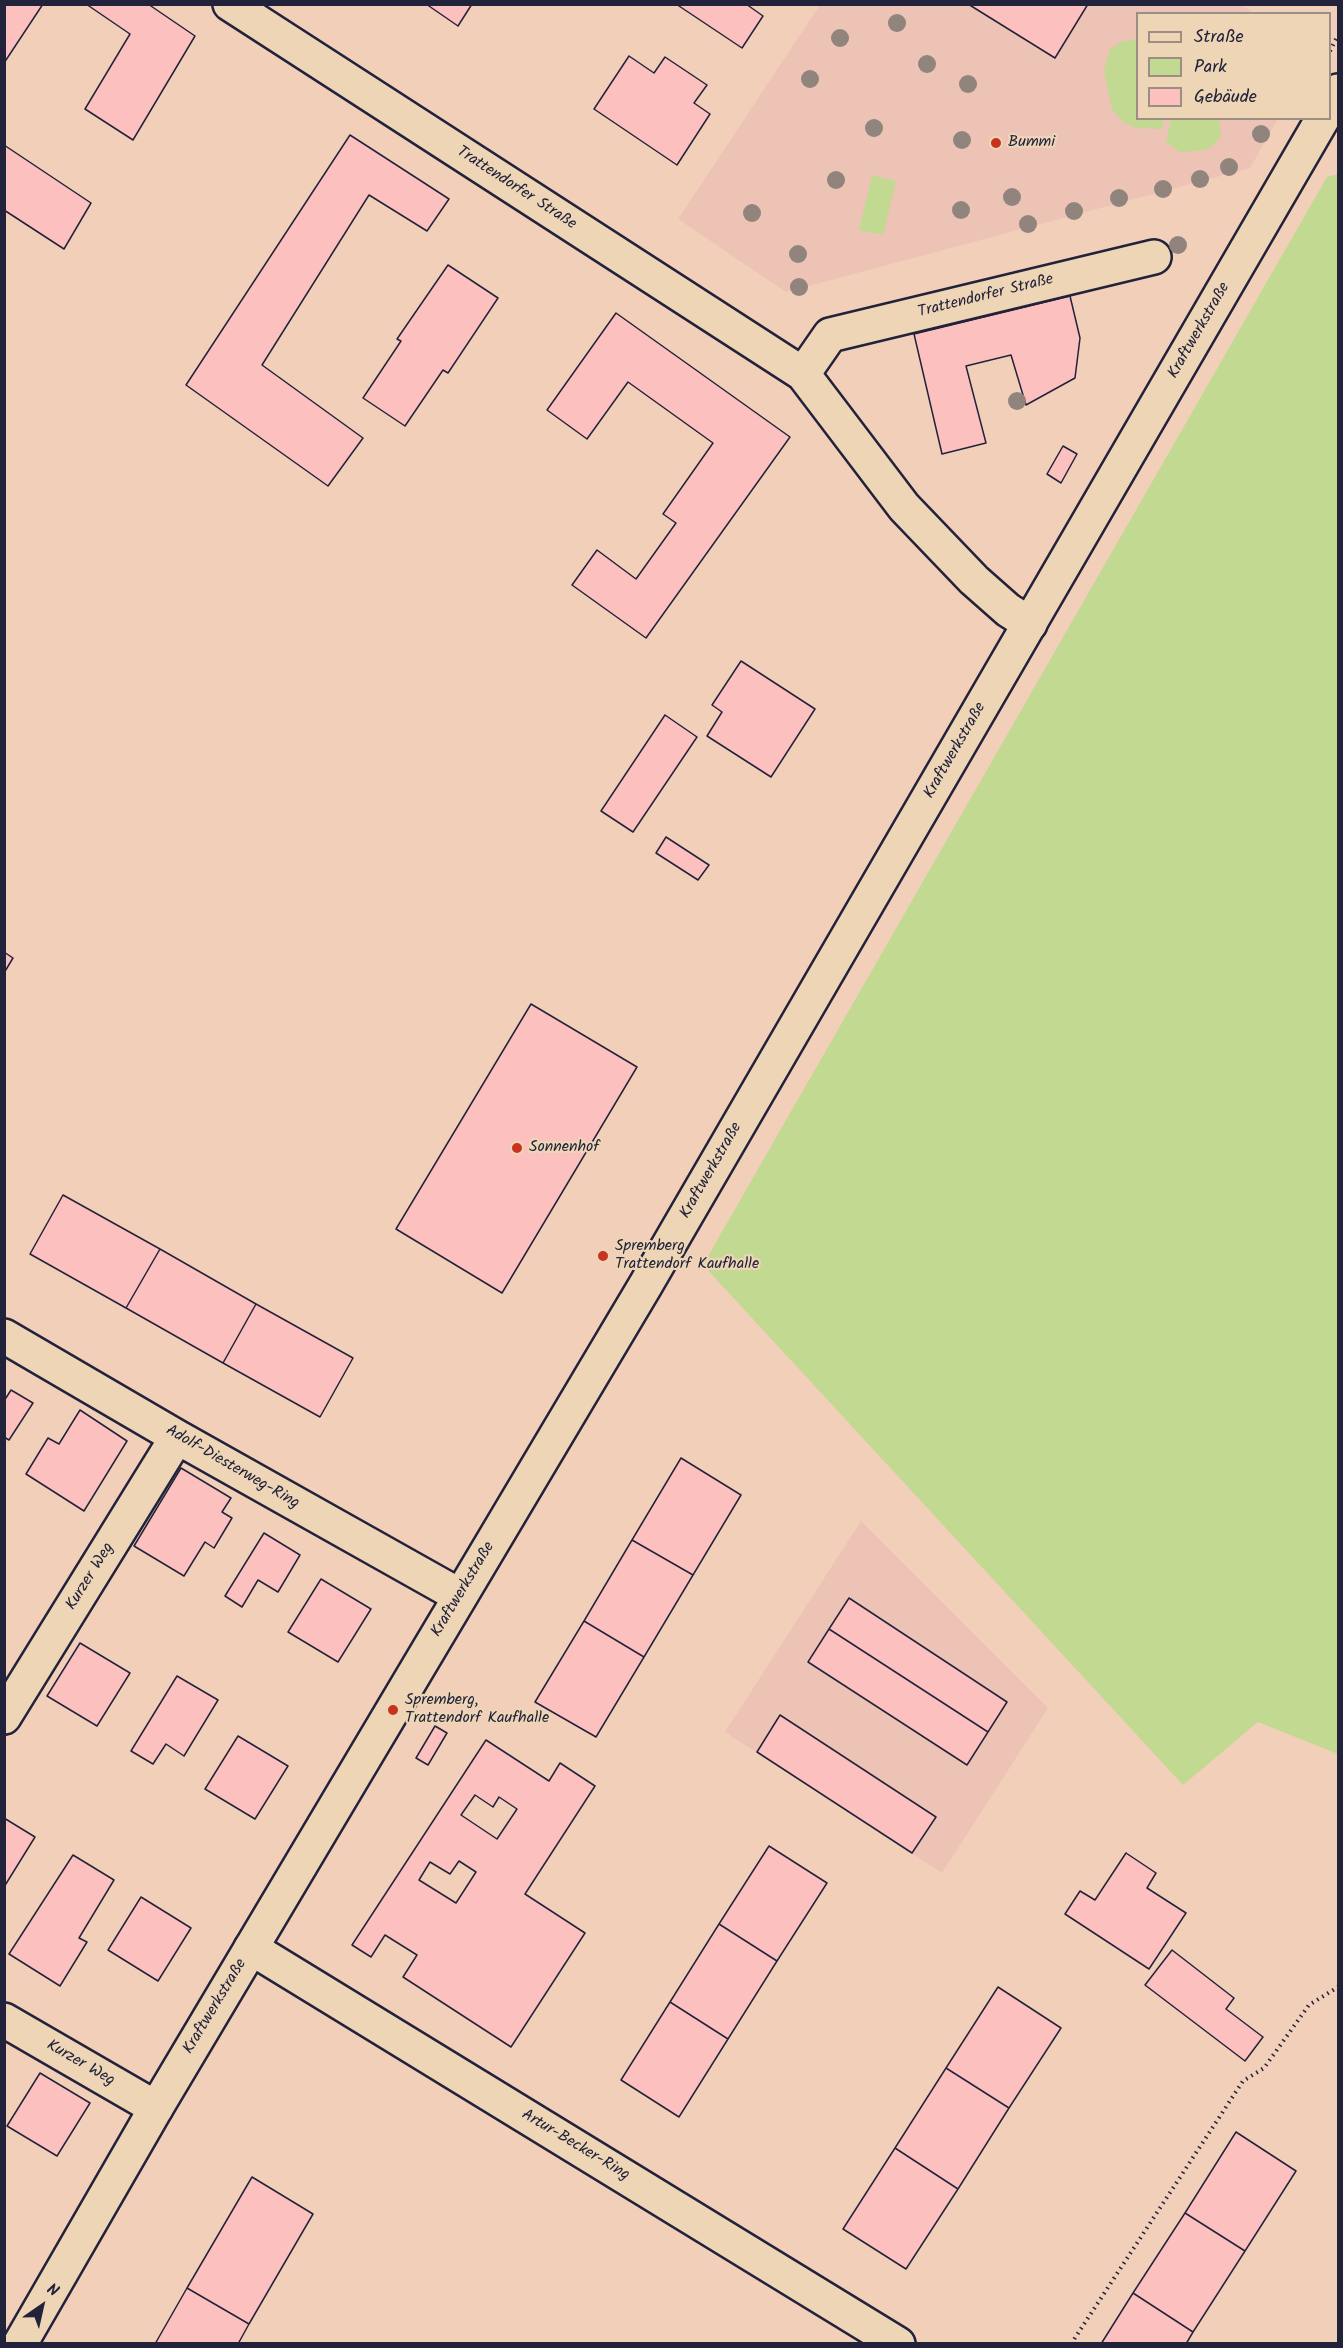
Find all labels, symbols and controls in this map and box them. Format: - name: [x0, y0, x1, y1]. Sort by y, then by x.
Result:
- legend: [1136, 12, 1331, 120]
- text: Straße: [1194, 23, 1244, 52]
- text: Park: [1194, 53, 1227, 82]
- text: Gebäude: [1194, 83, 1257, 112]
- place label: Bummi: [1008, 133, 1055, 153]
- marker: Bummi: [989, 136, 1003, 150]
- street label: Trattendorfer Straße: [452, 143, 580, 235]
- street label: Trattendorfer Straße: [916, 271, 1056, 323]
- street label: Kraftwerkstraße: [1165, 280, 1235, 382]
- street label: Kraftwerkstraße: [921, 700, 991, 802]
- street label: Kraftwerkstraße: [677, 1120, 747, 1222]
- place label: Sonnenhof: [529, 1138, 599, 1158]
- marker: Sonnenhof: [510, 1141, 524, 1155]
- place label: Spremberg Trattendorf Kaufhalle: [615, 1237, 759, 1275]
- marker: Spremberg Trattendorf Kaufhalle: [596, 1249, 610, 1263]
- street label: Adolf-Diesterweg-Ring: [162, 1422, 302, 1514]
- street label: Kraftwerkstraße: [428, 1539, 500, 1641]
- street label: Kurzer Weg: [63, 1540, 119, 1614]
- place label: Spremberg, Trattendorf Kaufhalle: [405, 1691, 549, 1729]
- marker: Spremberg, Trattendorf Kaufhalle: [386, 1703, 400, 1717]
- street label: Kraftwerkstraße: [180, 1956, 252, 2058]
- street label: Kurzer Weg: [42, 2037, 118, 2091]
- street label: Artur-Becker-Ring: [517, 2106, 633, 2186]
- north arrow: [12, 2276, 72, 2336]
- text: N: [41, 2277, 64, 2304]

